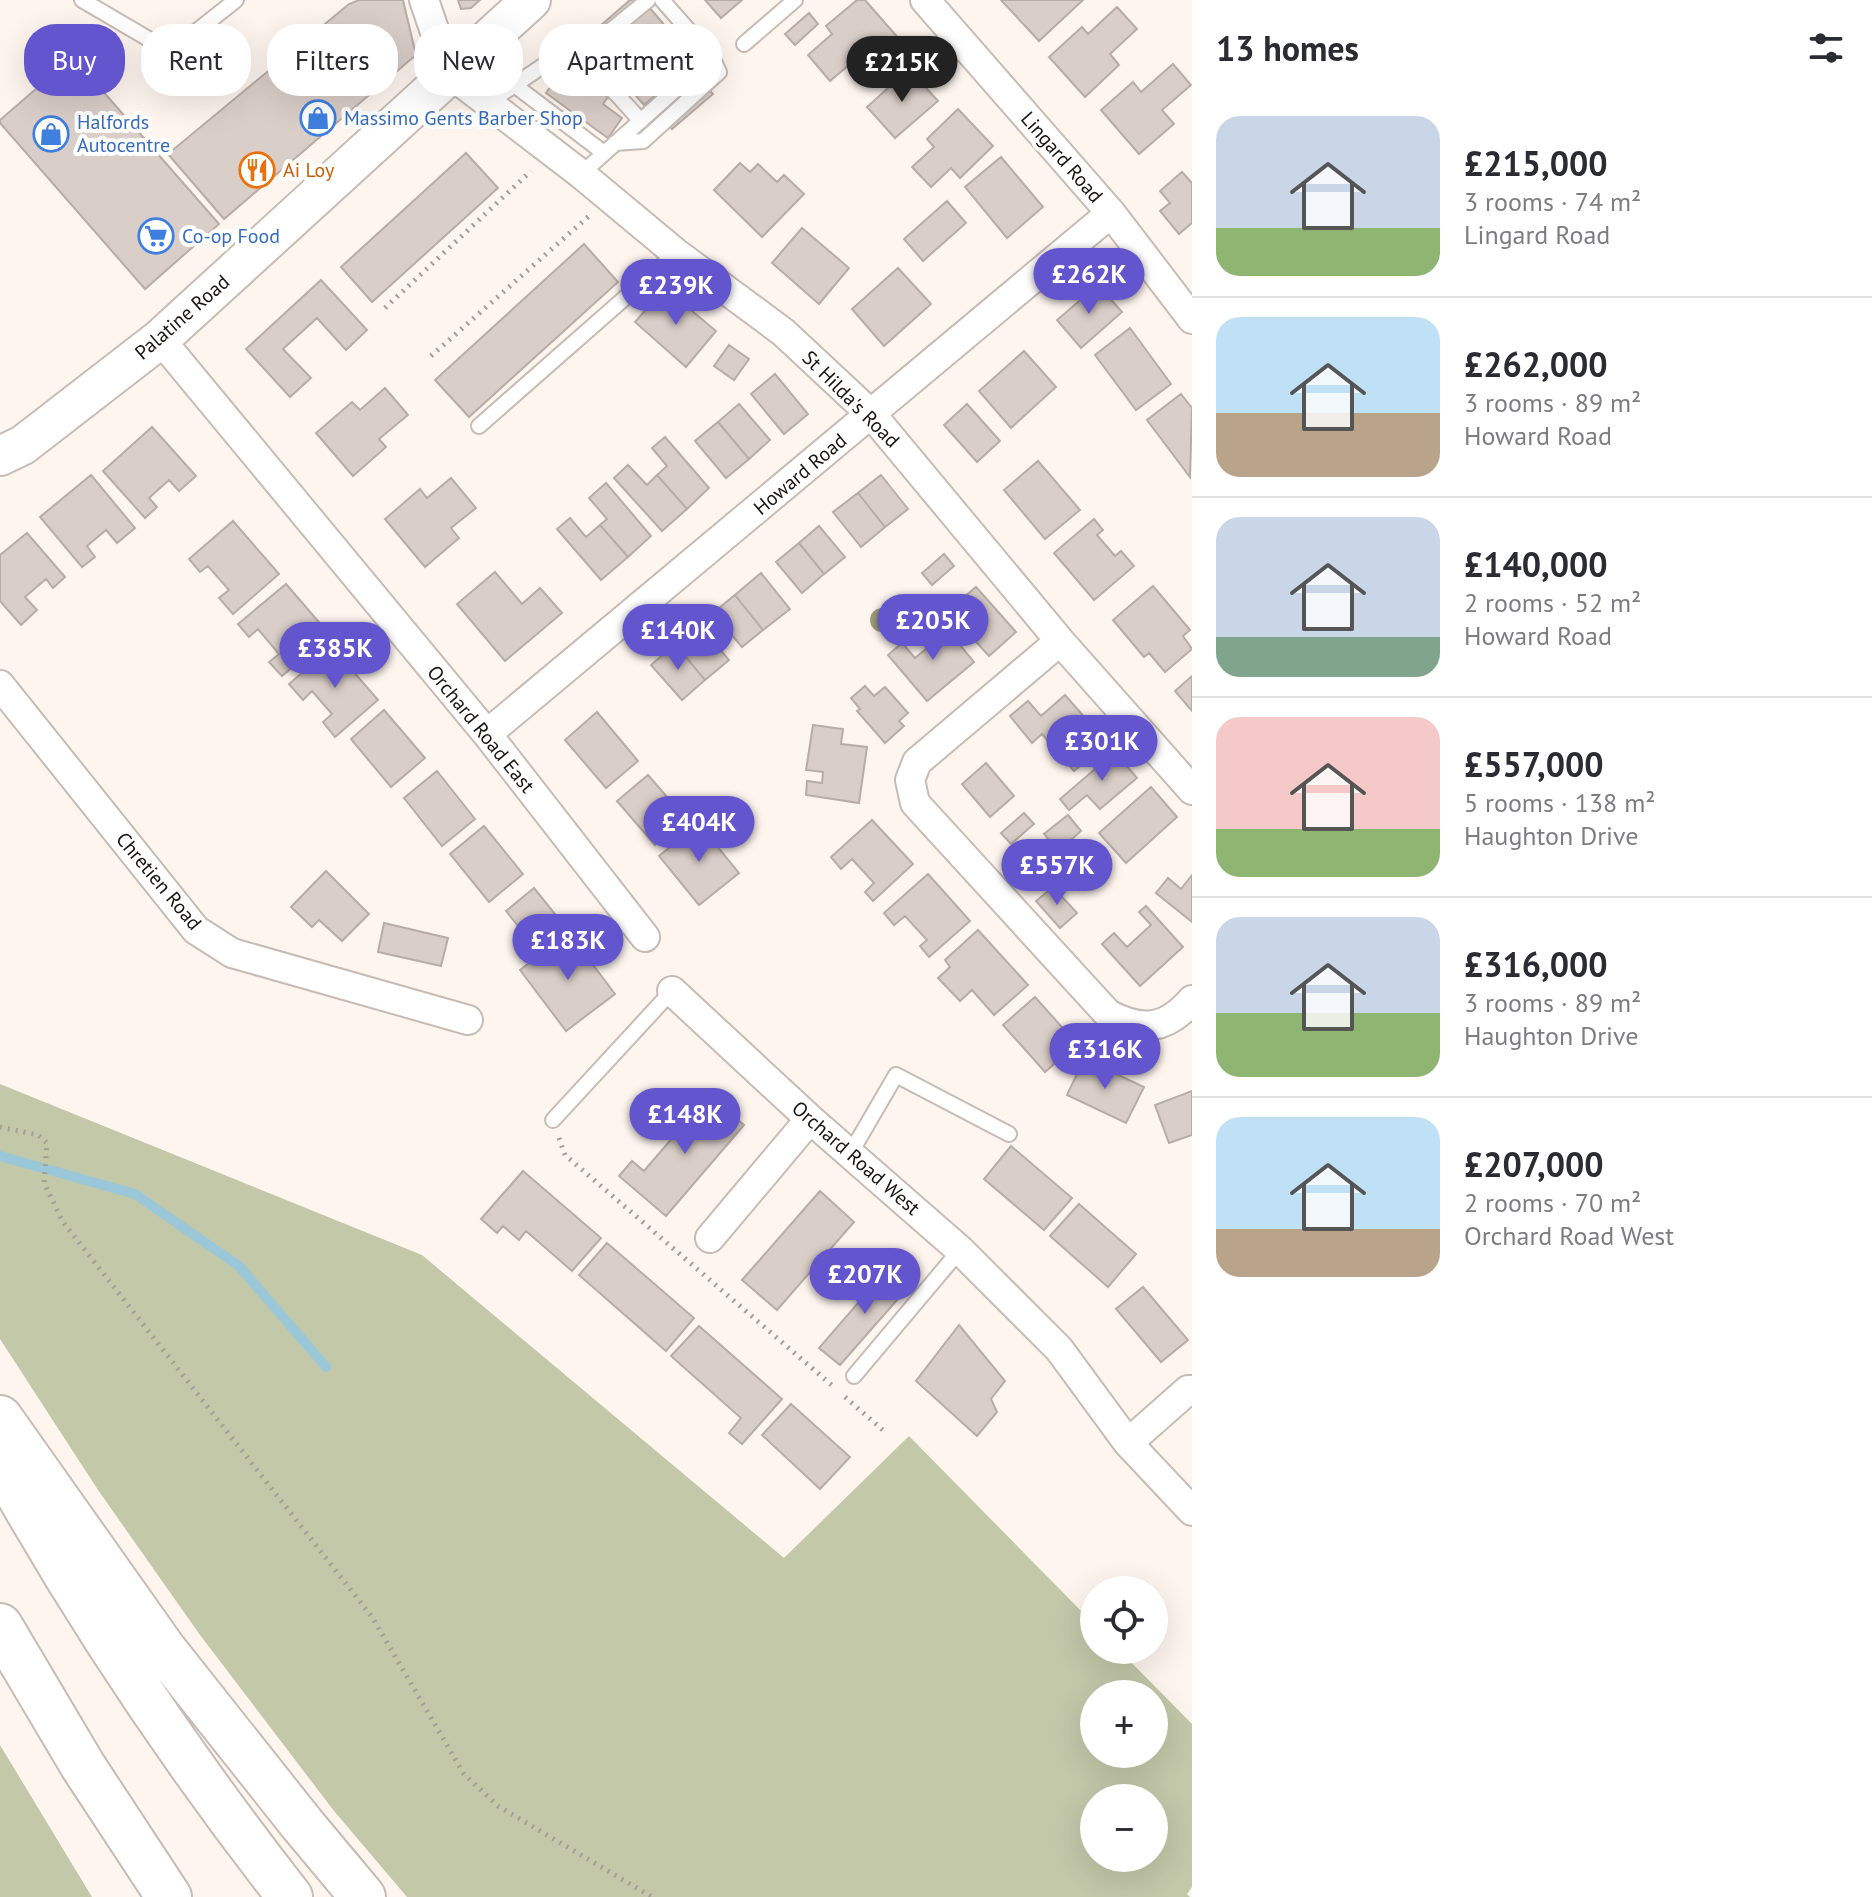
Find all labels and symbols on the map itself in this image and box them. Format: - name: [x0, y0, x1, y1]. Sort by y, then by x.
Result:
- pin: £215K: [846, 36, 958, 104]
- shop icon: Massimo Gents Barber Shop: [299, 99, 337, 137]
- place label: Massimo Gents Barber Shop: [344, 105, 583, 131]
- street label: Lingard Road: [1015, 106, 1109, 208]
- place label: Halfords Autocentre: [77, 109, 170, 158]
- shop icon: Halfords Autocentre: [32, 115, 70, 153]
- restaurant icon: Ai Loy: [238, 151, 276, 189]
- place label: Ai Loy: [283, 157, 335, 183]
- supermarket icon: Co-op Food: [137, 217, 175, 255]
- place label: Co-op Food: [182, 223, 280, 249]
- pin: £262K: [1033, 248, 1145, 316]
- pin: £239K: [620, 259, 732, 327]
- street label: Palatine Road: [129, 269, 235, 365]
- street label: St Hilda's Road: [797, 345, 905, 453]
- street label: Howard Road: [748, 427, 852, 521]
- pin: £205K: [877, 594, 989, 662]
- pin: £140K: [622, 604, 734, 672]
- pin: £385K: [279, 622, 391, 690]
- street label: Orchard Road East: [422, 660, 541, 798]
- pin: £301K: [1046, 715, 1158, 783]
- pin: £404K: [643, 796, 755, 864]
- street label: Chretien Road: [110, 827, 208, 935]
- pin: £557K: [1001, 839, 1113, 907]
- pin: £183K: [512, 914, 624, 982]
- pin: £316K: [1049, 1023, 1161, 1091]
- pin: £148K: [629, 1088, 741, 1156]
- street label: Orchard Road West: [786, 1095, 926, 1221]
- pin: £207K: [809, 1248, 921, 1316]

